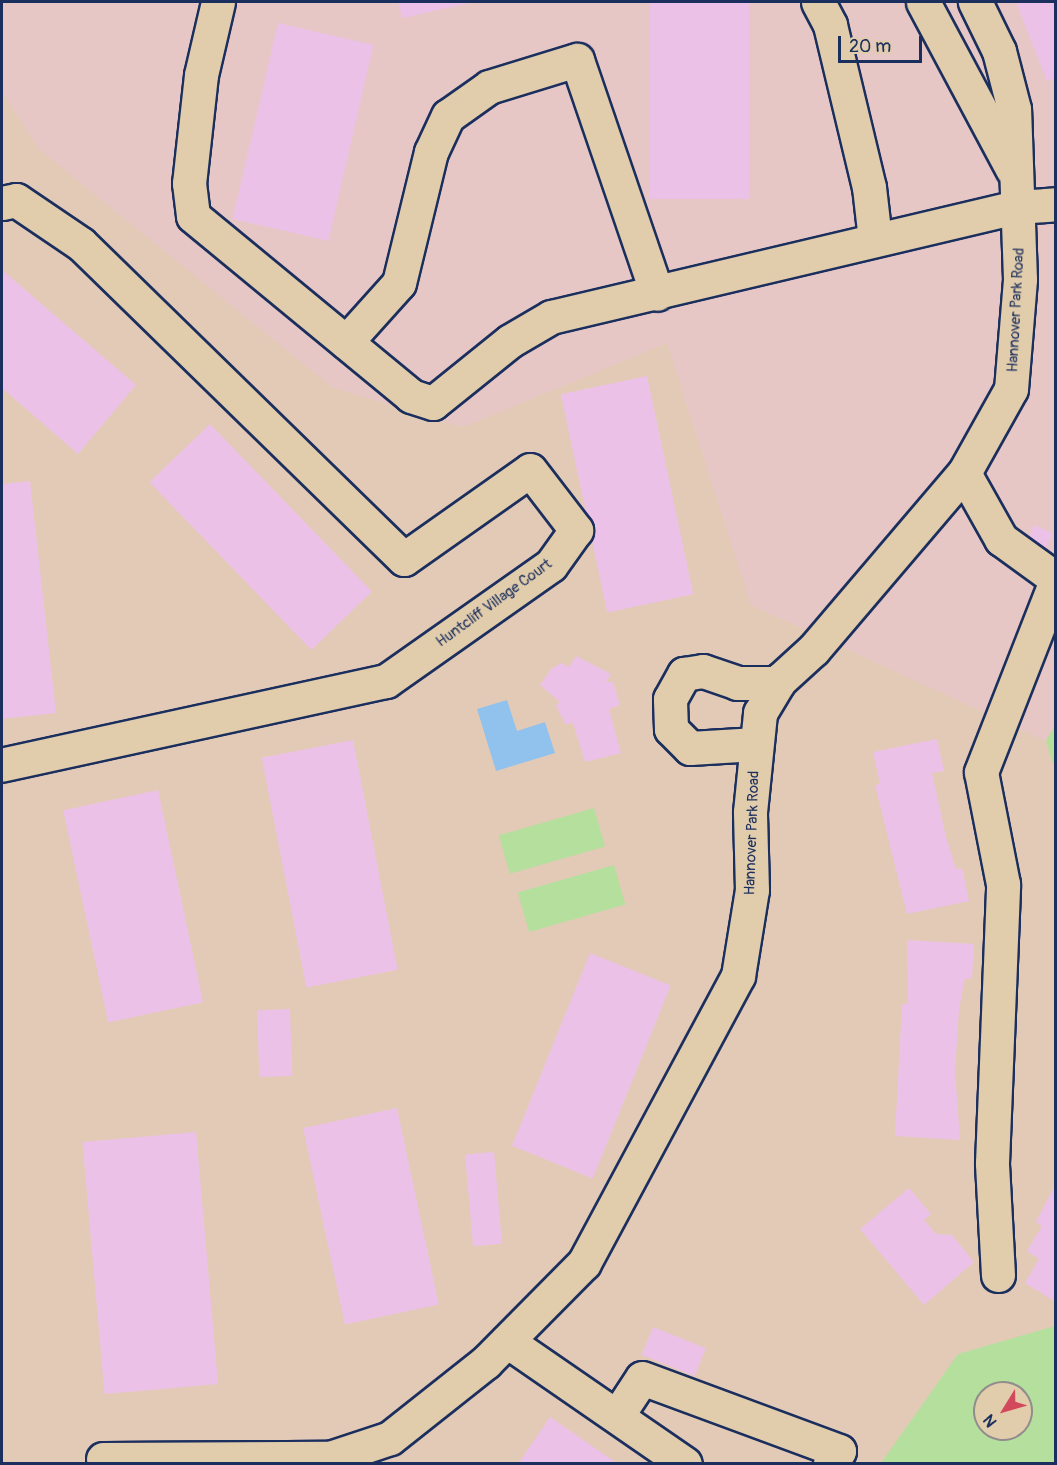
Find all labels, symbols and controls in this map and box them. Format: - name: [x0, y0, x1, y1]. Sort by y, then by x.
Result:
- scale bar: [841, 24, 925, 62]
- text: 20 m: [849, 35, 891, 58]
- street label: Hannover Park Road: [1004, 247, 1028, 373]
- street label: Huntcliff Village Court: [433, 555, 555, 651]
- street label: Hannover Park Road: [741, 770, 763, 896]
- north arrow: [973, 1381, 1033, 1441]
- text: N: [979, 1410, 1001, 1431]

